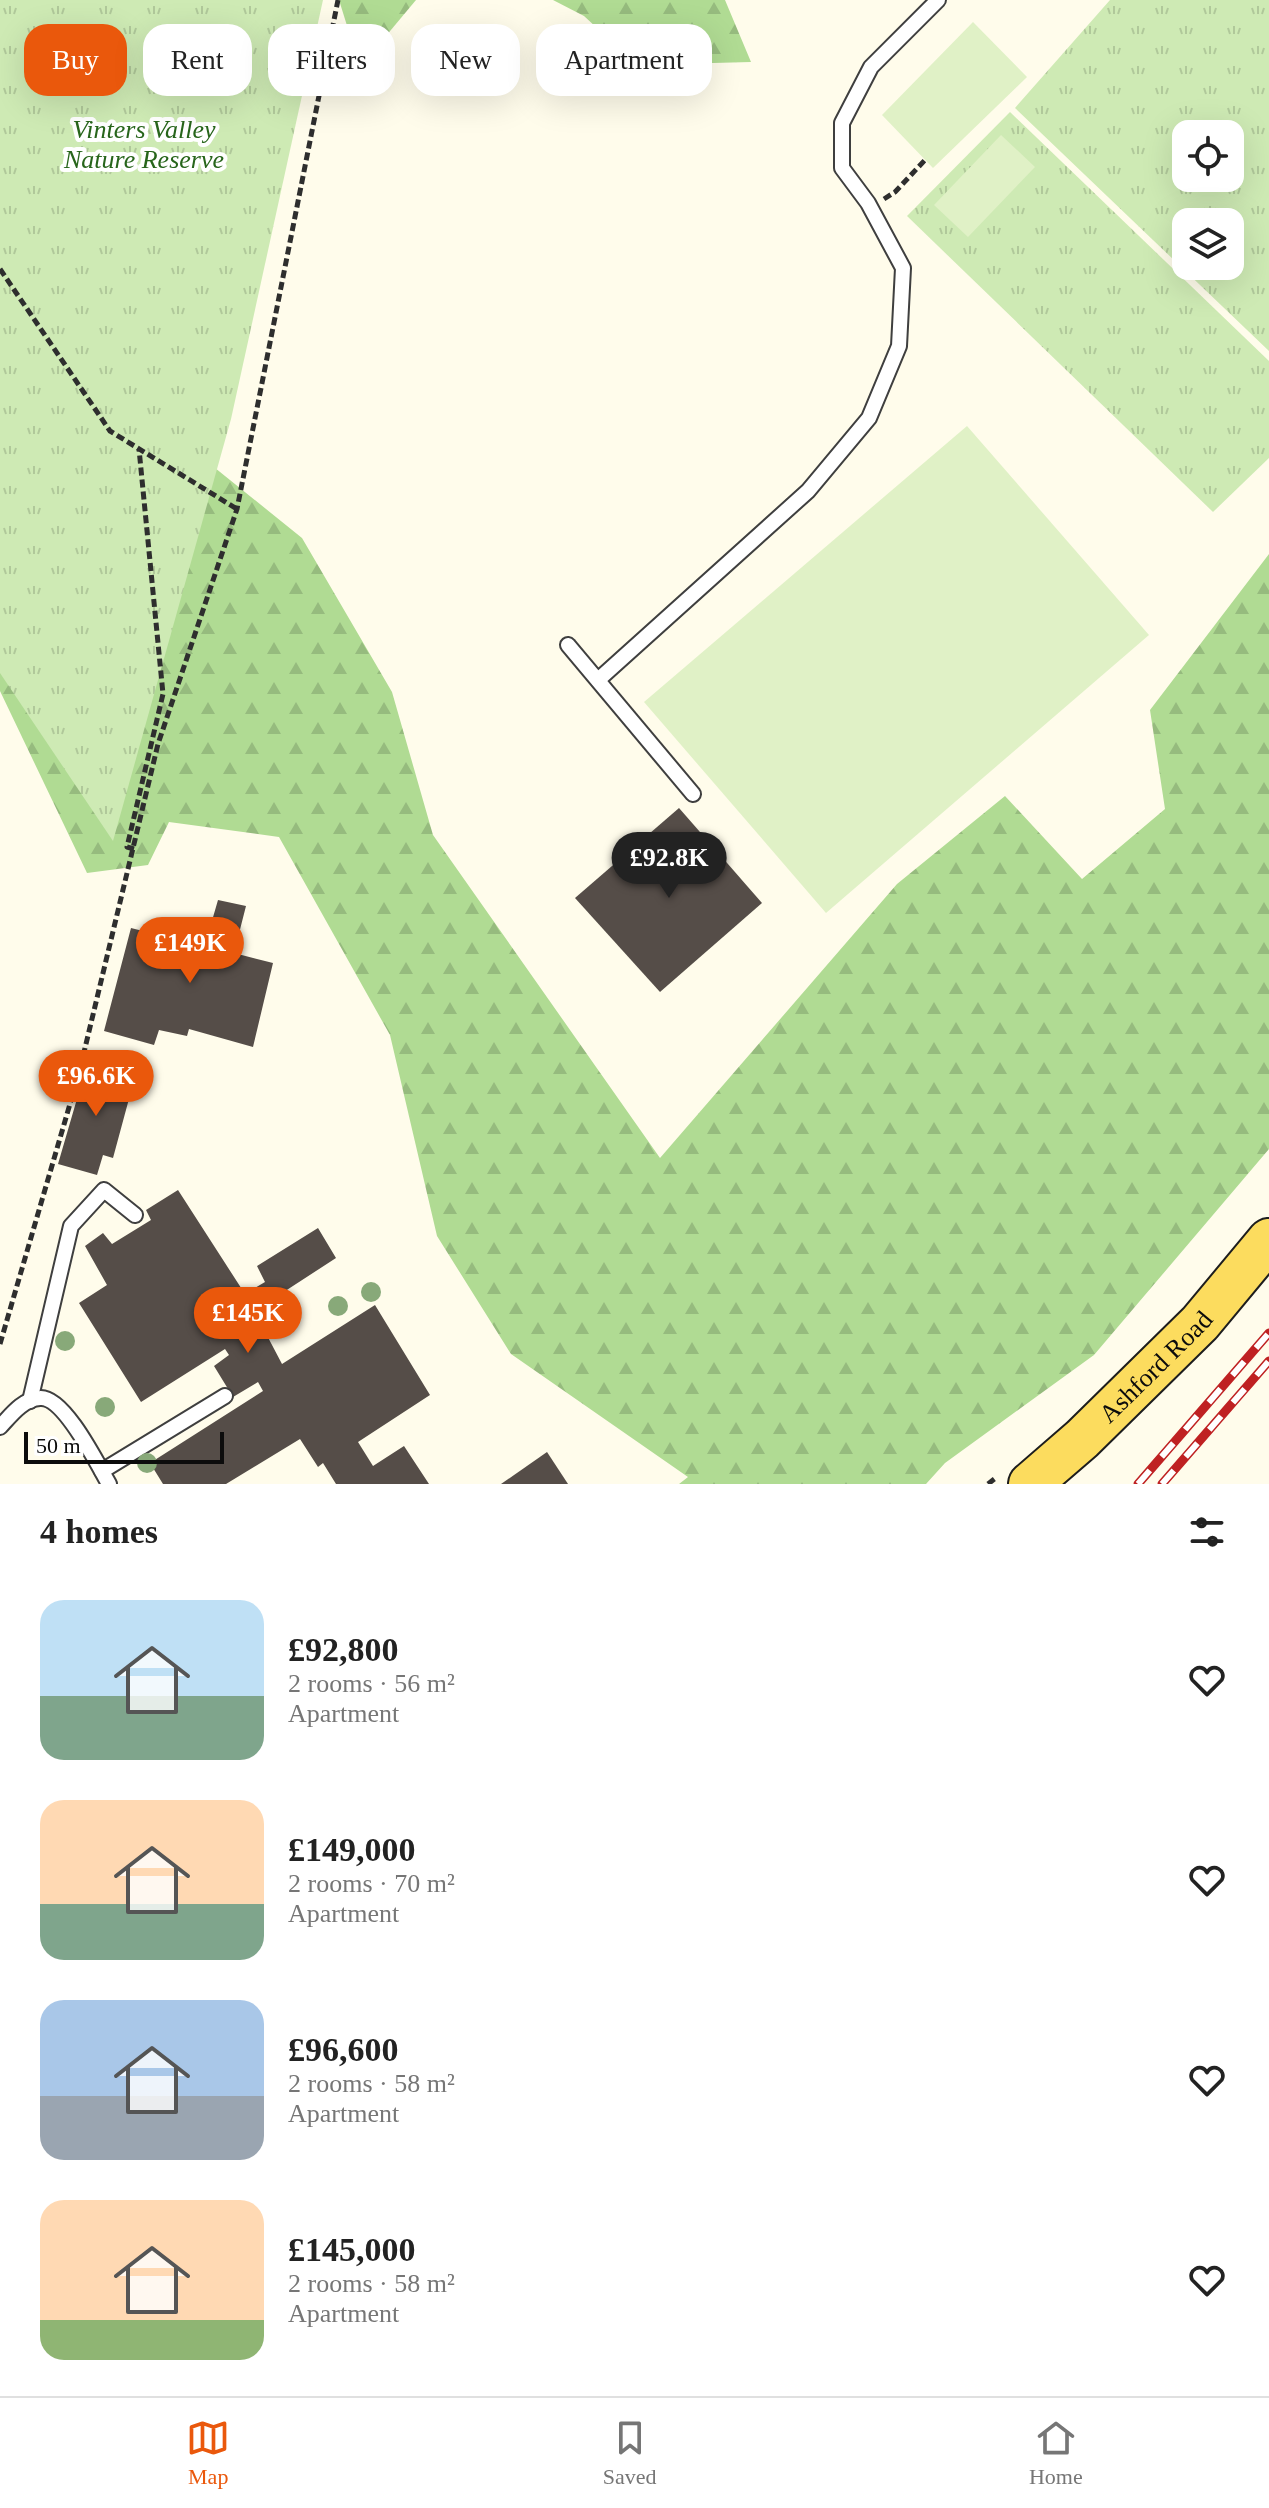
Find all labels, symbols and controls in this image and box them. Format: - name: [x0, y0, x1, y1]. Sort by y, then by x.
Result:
- chip: Buy: [24, 24, 127, 96]
- chip: Rent: [143, 24, 252, 96]
- chip: Filters: [268, 24, 395, 96]
- chip: New: [411, 24, 520, 96]
- chip: Apartment: [536, 24, 712, 96]
- park label: Vinters Valley Nature Reserve: [63, 115, 224, 174]
- map controls: [1172, 120, 1244, 280]
- button: locate: [1172, 120, 1244, 192]
- button: layers: [1172, 208, 1244, 280]
- pin: £92.8K: [604, 832, 734, 900]
- text: £92.8K: [630, 843, 708, 872]
- pin: £149K: [134, 917, 246, 985]
- text: £149K: [154, 928, 226, 957]
- pin: £96.6K: [31, 1050, 161, 1118]
- text: £96.6K: [57, 1061, 135, 1090]
- pin: £145K: [192, 1287, 304, 1355]
- text: £145K: [212, 1298, 284, 1327]
- street label: Ashford Road: [1094, 1306, 1219, 1429]
- scale bar: [24, 1428, 224, 1464]
- text: 50 m: [36, 1433, 81, 1458]
- icon: filters: [1185, 1510, 1229, 1554]
- text: 4 homes: [40, 1513, 158, 1550]
- text: £92,800: [288, 1631, 399, 1668]
- icon: home: [104, 1632, 200, 1728]
- icon: heart: [1185, 1658, 1229, 1702]
- text: 2 rooms · 56 m²: [288, 1669, 455, 1698]
- text: Apartment: [288, 1699, 399, 1728]
- text: £149,000: [288, 1831, 416, 1868]
- icon: home: [104, 1832, 200, 1928]
- icon: heart: [1185, 1858, 1229, 1902]
- text: 2 rooms · 70 m²: [288, 1869, 455, 1898]
- text: Apartment: [288, 1899, 399, 1928]
- text: £96,600: [288, 2031, 399, 2068]
- icon: home: [104, 2032, 200, 2128]
- icon: heart: [1185, 2058, 1229, 2102]
- text: 2 rooms · 58 m²: [288, 2069, 455, 2098]
- text: Apartment: [288, 2099, 399, 2128]
- text: £145,000: [288, 2231, 416, 2268]
- icon: home: [104, 2232, 200, 2328]
- icon: heart: [1185, 2258, 1229, 2302]
- text: 2 rooms · 58 m²: [288, 2269, 455, 2298]
- text: Apartment: [288, 2299, 399, 2328]
- tab: Map: [186, 2416, 230, 2490]
- tab: Saved: [603, 2416, 656, 2490]
- tab: Home: [1029, 2416, 1083, 2490]

